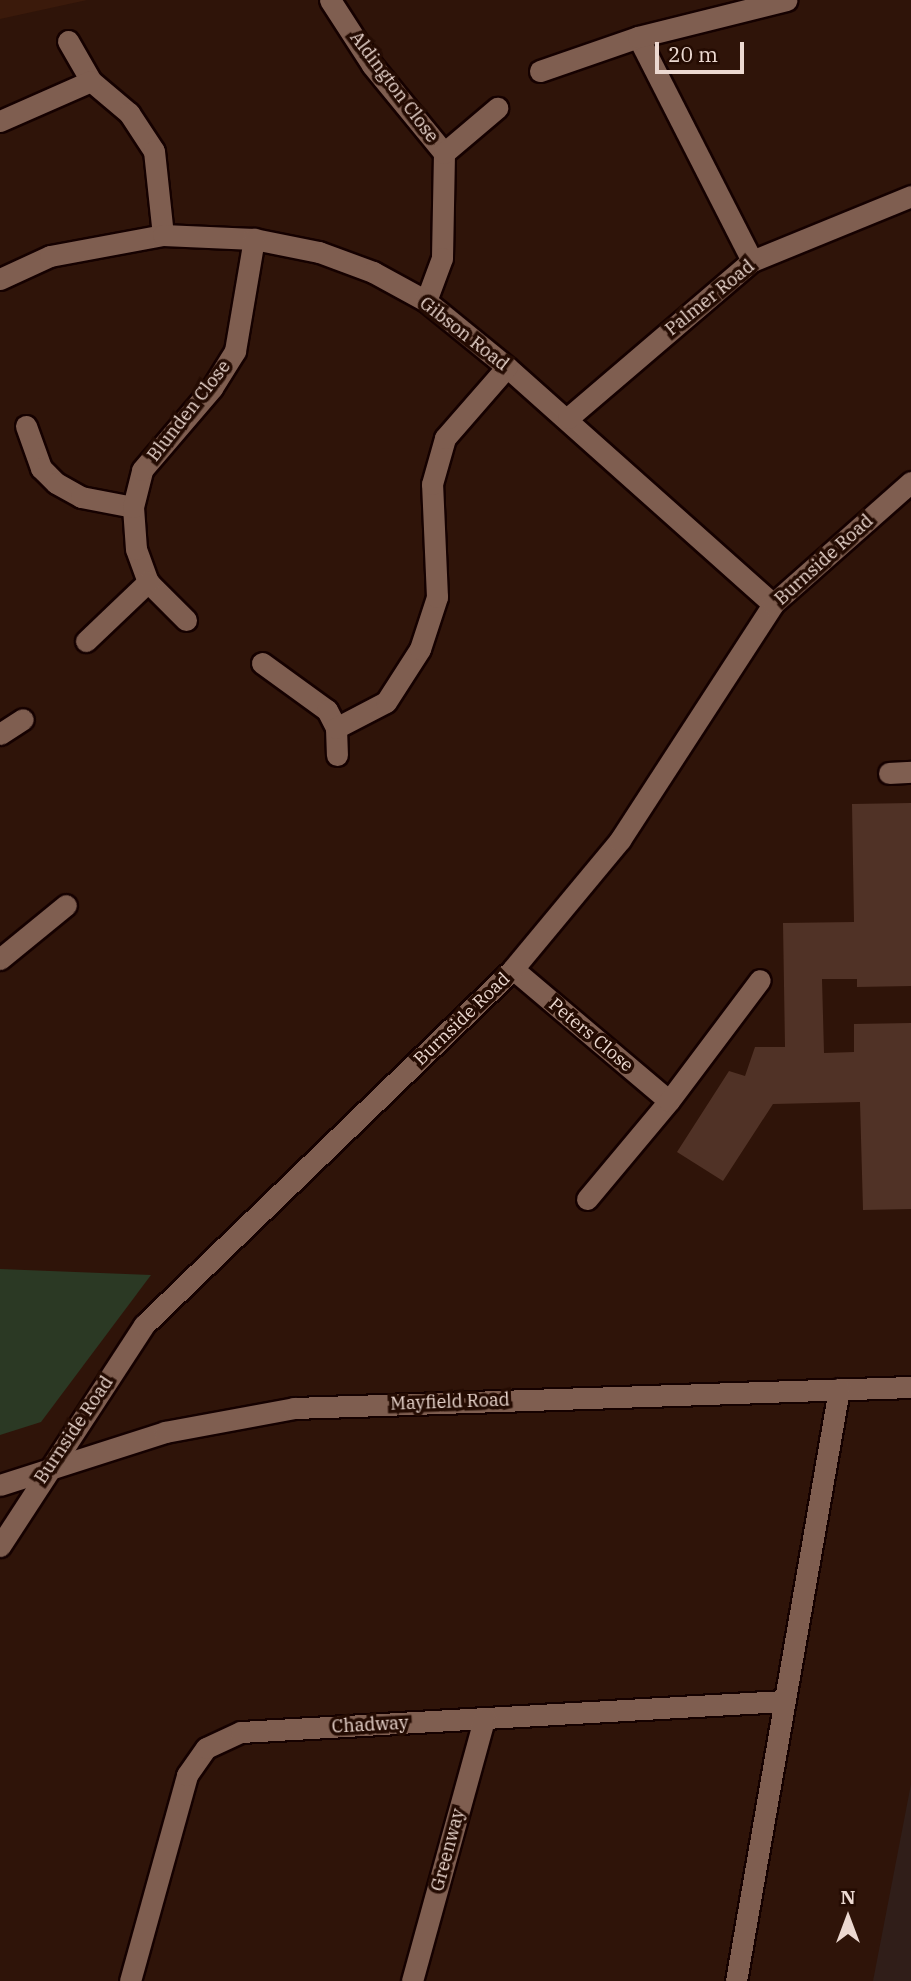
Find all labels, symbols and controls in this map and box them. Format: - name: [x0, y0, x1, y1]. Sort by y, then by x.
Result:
- street label: Aldington Close: [345, 27, 443, 147]
- scale bar: [659, 28, 748, 72]
- text: 20 m: [668, 40, 718, 68]
- street label: Palmer Road: [661, 256, 759, 340]
- street label: Gibson Road: [415, 293, 513, 375]
- street label: Blunden Close: [143, 356, 235, 466]
- street label: Burnside Road: [770, 510, 878, 610]
- street label: Burnside Road: [410, 968, 514, 1070]
- street label: Peters Close: [545, 994, 637, 1076]
- street label: Burnside Road: [30, 1372, 118, 1488]
- street label: Mayfield Road: [390, 1389, 510, 1415]
- street label: Chadway: [331, 1712, 409, 1738]
- street label: Greenway: [427, 1806, 469, 1894]
- north arrow: [813, 1883, 883, 1953]
- text: N: [840, 1885, 856, 1909]

